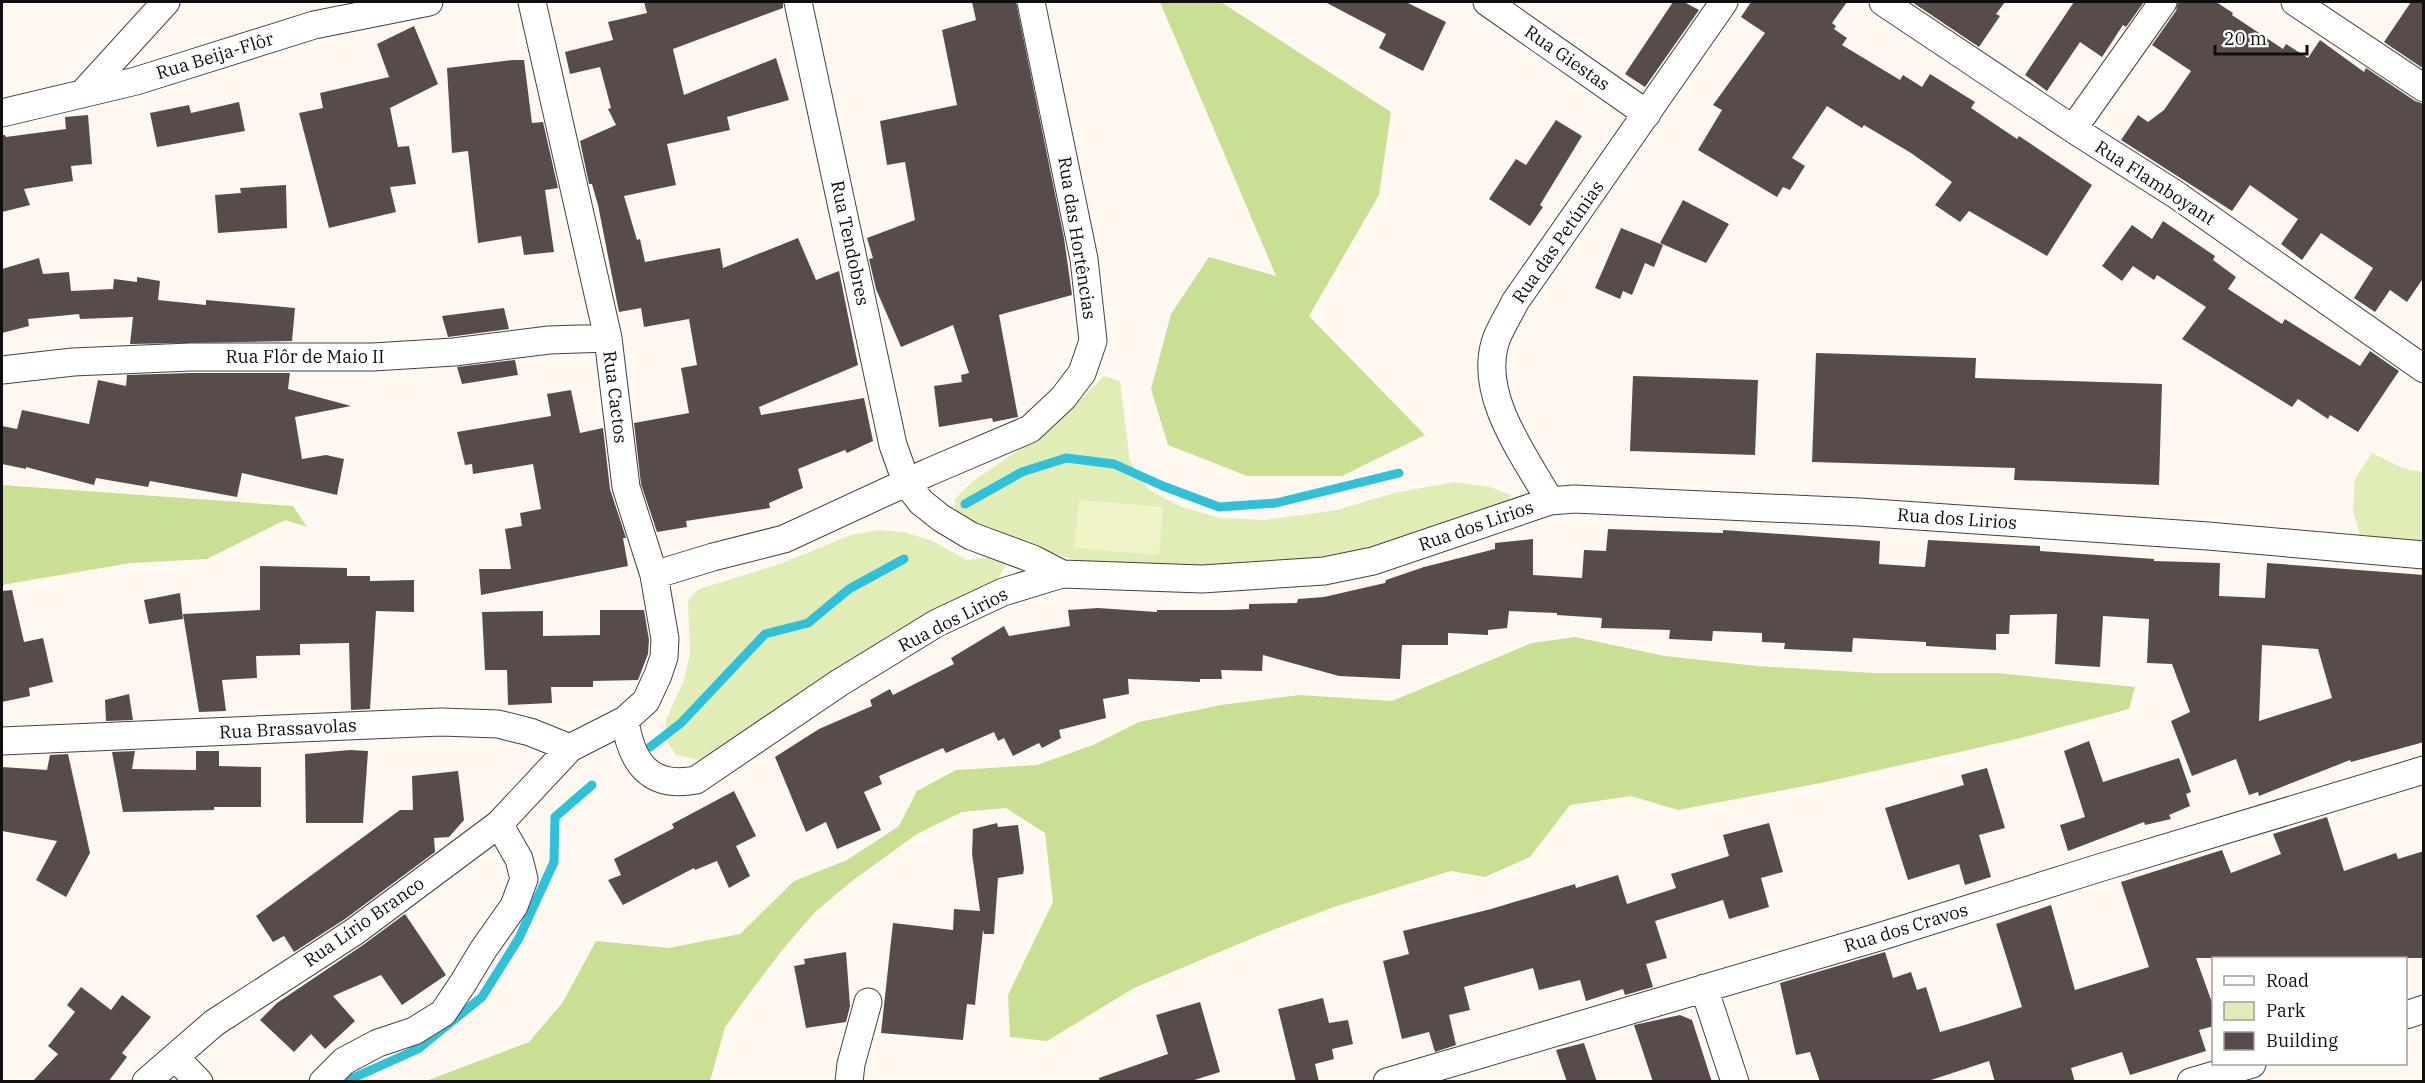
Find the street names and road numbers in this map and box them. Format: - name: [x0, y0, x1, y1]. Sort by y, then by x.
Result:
- street label: Rua Giestas: [1520, 20, 1614, 95]
- street label: Rua Beija-Flôr: [153, 27, 276, 84]
- street label: Rua Flamboyant: [2091, 135, 2220, 230]
- street label: Rua das Hortências: [1053, 155, 1102, 321]
- street label: Rua das Petúnias: [1507, 176, 1609, 308]
- street label: Rua Tendobres: [826, 178, 875, 308]
- street label: Rua Flôr de Maio II: [226, 345, 384, 368]
- street label: Rua Cactos: [598, 349, 633, 445]
- street label: Rua dos Lirios: [1415, 495, 1536, 556]
- street label: Rua dos Lirios: [1896, 503, 2018, 534]
- street label: Rua dos Lirios: [894, 582, 1012, 657]
- street label: Rua Brassavolas: [219, 713, 357, 744]
- street label: Rua Lírio Branco: [299, 871, 429, 972]
- street label: Rua dos Cravos: [1841, 898, 1971, 957]

